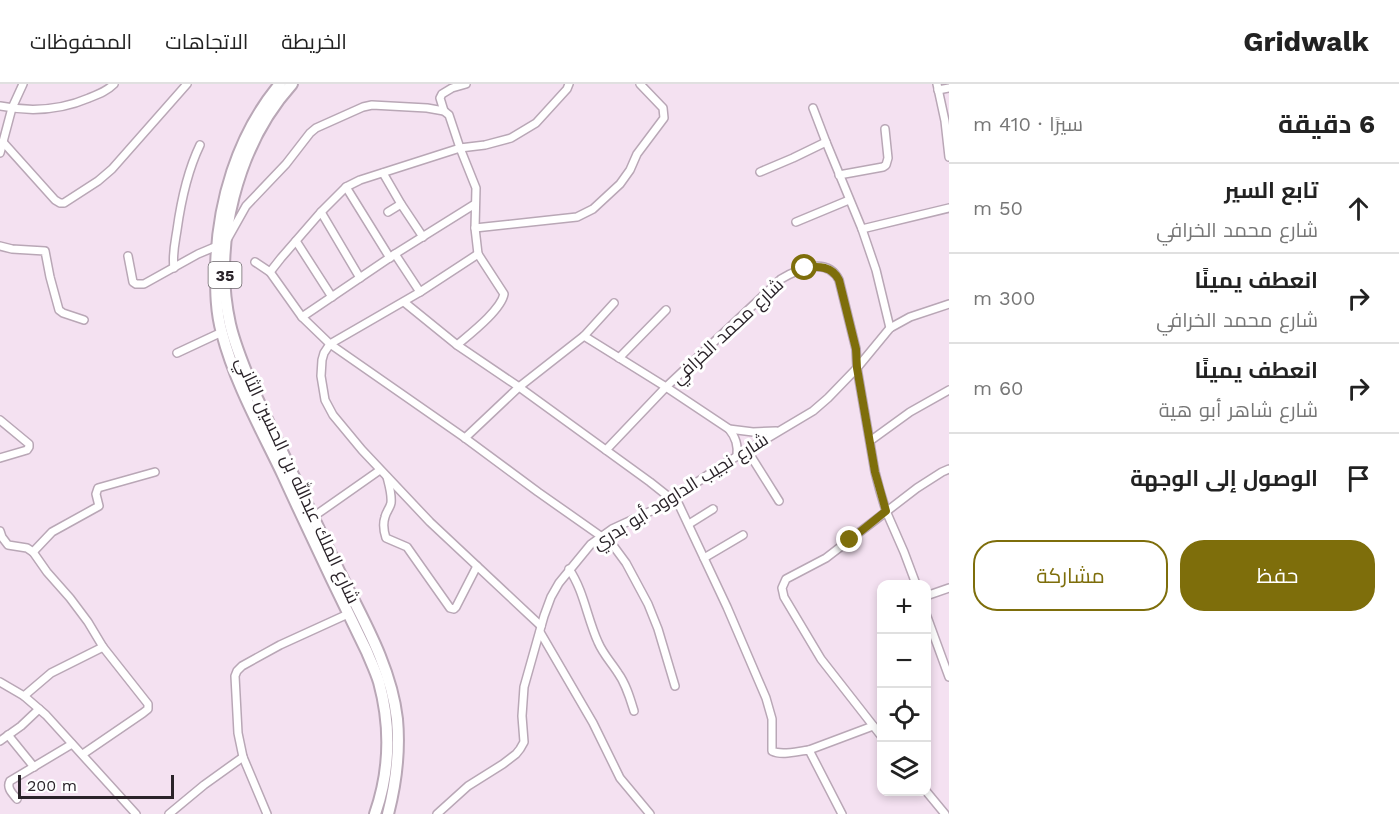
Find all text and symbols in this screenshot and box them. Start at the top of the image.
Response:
text: Gridwalk [1243,25,1369,58]
text: المحفوظات [30,29,132,54]
text: الاتجاهات [165,29,248,54]
text: الخريطة [281,29,347,54]
text: 6 دقيقة [1278,109,1375,139]
text: سيرًا · 410 m [973,112,1083,136]
text: تابع السير [1224,178,1318,203]
icon: ahead [1342,192,1375,225]
text: 50 m [973,196,1023,220]
text: شارع محمد الخرافي [1156,218,1318,242]
route start [791,254,817,280]
road number: 35 [208,262,242,288]
text: انعطف يمينًا [1194,268,1318,293]
street label: شارع محمد الخرافي [667,274,790,391]
icon: right [1342,282,1375,315]
text: 300 m [973,286,1035,310]
text: شارع محمد الخرافي [1156,308,1318,332]
street label: شارع الملك عبدالله بن الحسين الثاني [228,353,365,608]
text: انعطف يمينًا [1194,358,1318,383]
icon: right [1342,372,1375,405]
text: 60 m [973,376,1024,400]
text: شارع شاهر أبو هية [1159,398,1318,422]
street label: شارع نجيب الداوود أبو بدري [588,428,774,557]
icon: arrive [1342,462,1375,495]
text: الوصول إلى الوجهة [1130,466,1318,491]
route end [836,526,862,552]
button: مشاركة [973,540,1168,611]
button: حفظ [1180,540,1375,611]
map controls [877,580,931,796]
button: + [877,580,931,634]
button: − [877,634,931,688]
button: locate [877,688,931,742]
button: layers [877,742,931,796]
scale bar [18,772,174,800]
text: 200 m [27,776,77,795]

